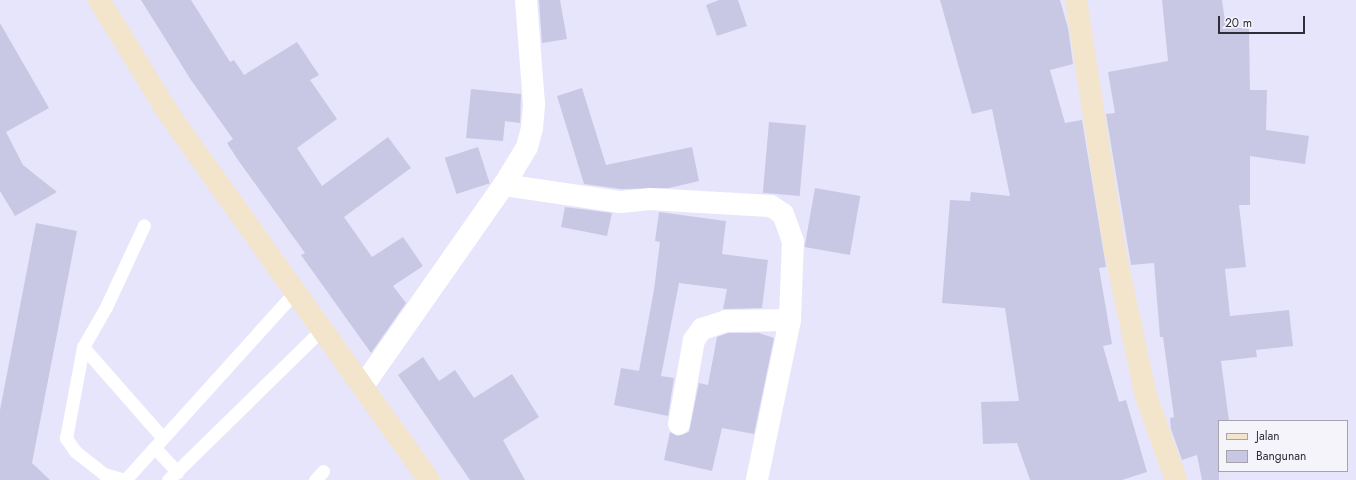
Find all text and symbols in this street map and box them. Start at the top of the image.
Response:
scale bar [1220,8,1307,34]
text: 20 m [1225,14,1252,32]
legend [1218,420,1348,472]
text: Jalan [1256,427,1279,445]
text: Bangunan [1256,447,1306,465]

